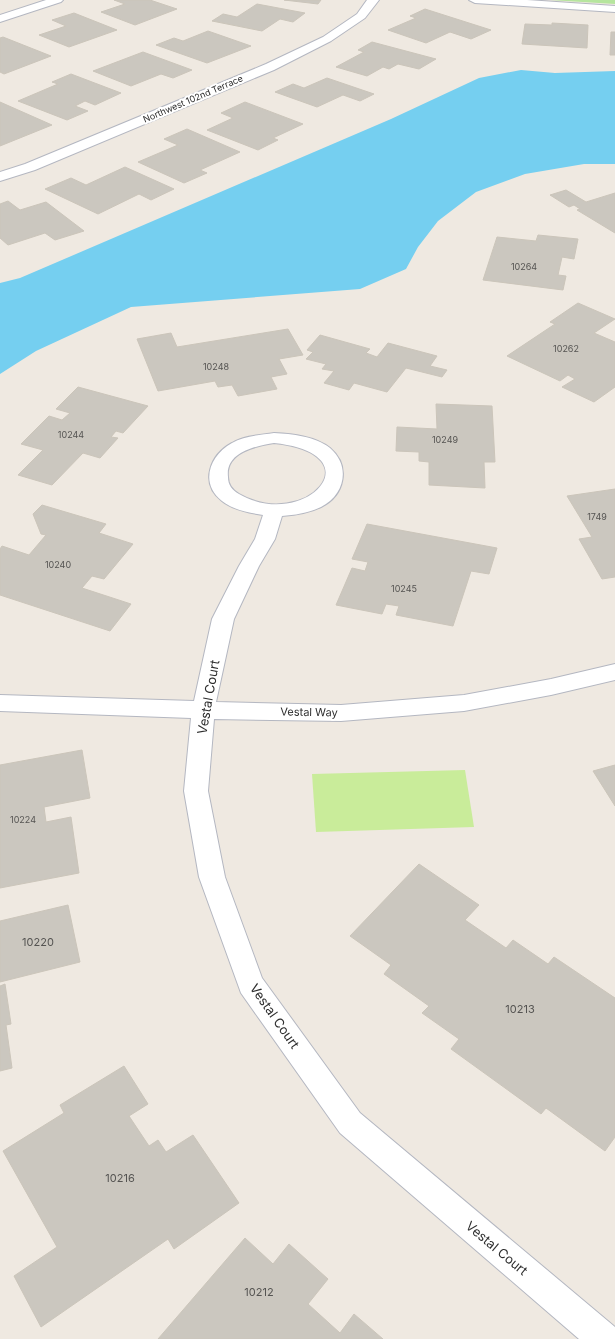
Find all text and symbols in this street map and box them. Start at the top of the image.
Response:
street label: Northwest 102nd Terrace [141,72,244,125]
house number: 10264 [511,261,537,272]
house number: 10262 [553,343,579,354]
house number: 10248 [203,361,229,372]
house number: 10244 [58,429,84,440]
house number: 10249 [432,434,458,445]
house number: 1749 [587,511,607,522]
house number: 10240 [45,559,71,570]
house number: 10245 [391,583,417,594]
street label: Vestal Court [194,658,222,736]
street label: Vestal Way [280,705,338,719]
house number: 10224 [10,814,36,825]
house number: 10220 [22,935,54,949]
street label: Vestal Court [247,980,303,1052]
house number: 10213 [505,1002,535,1016]
house number: 10216 [105,1171,135,1185]
street label: Vestal Court [463,1218,531,1278]
house number: 10212 [244,1285,274,1299]

